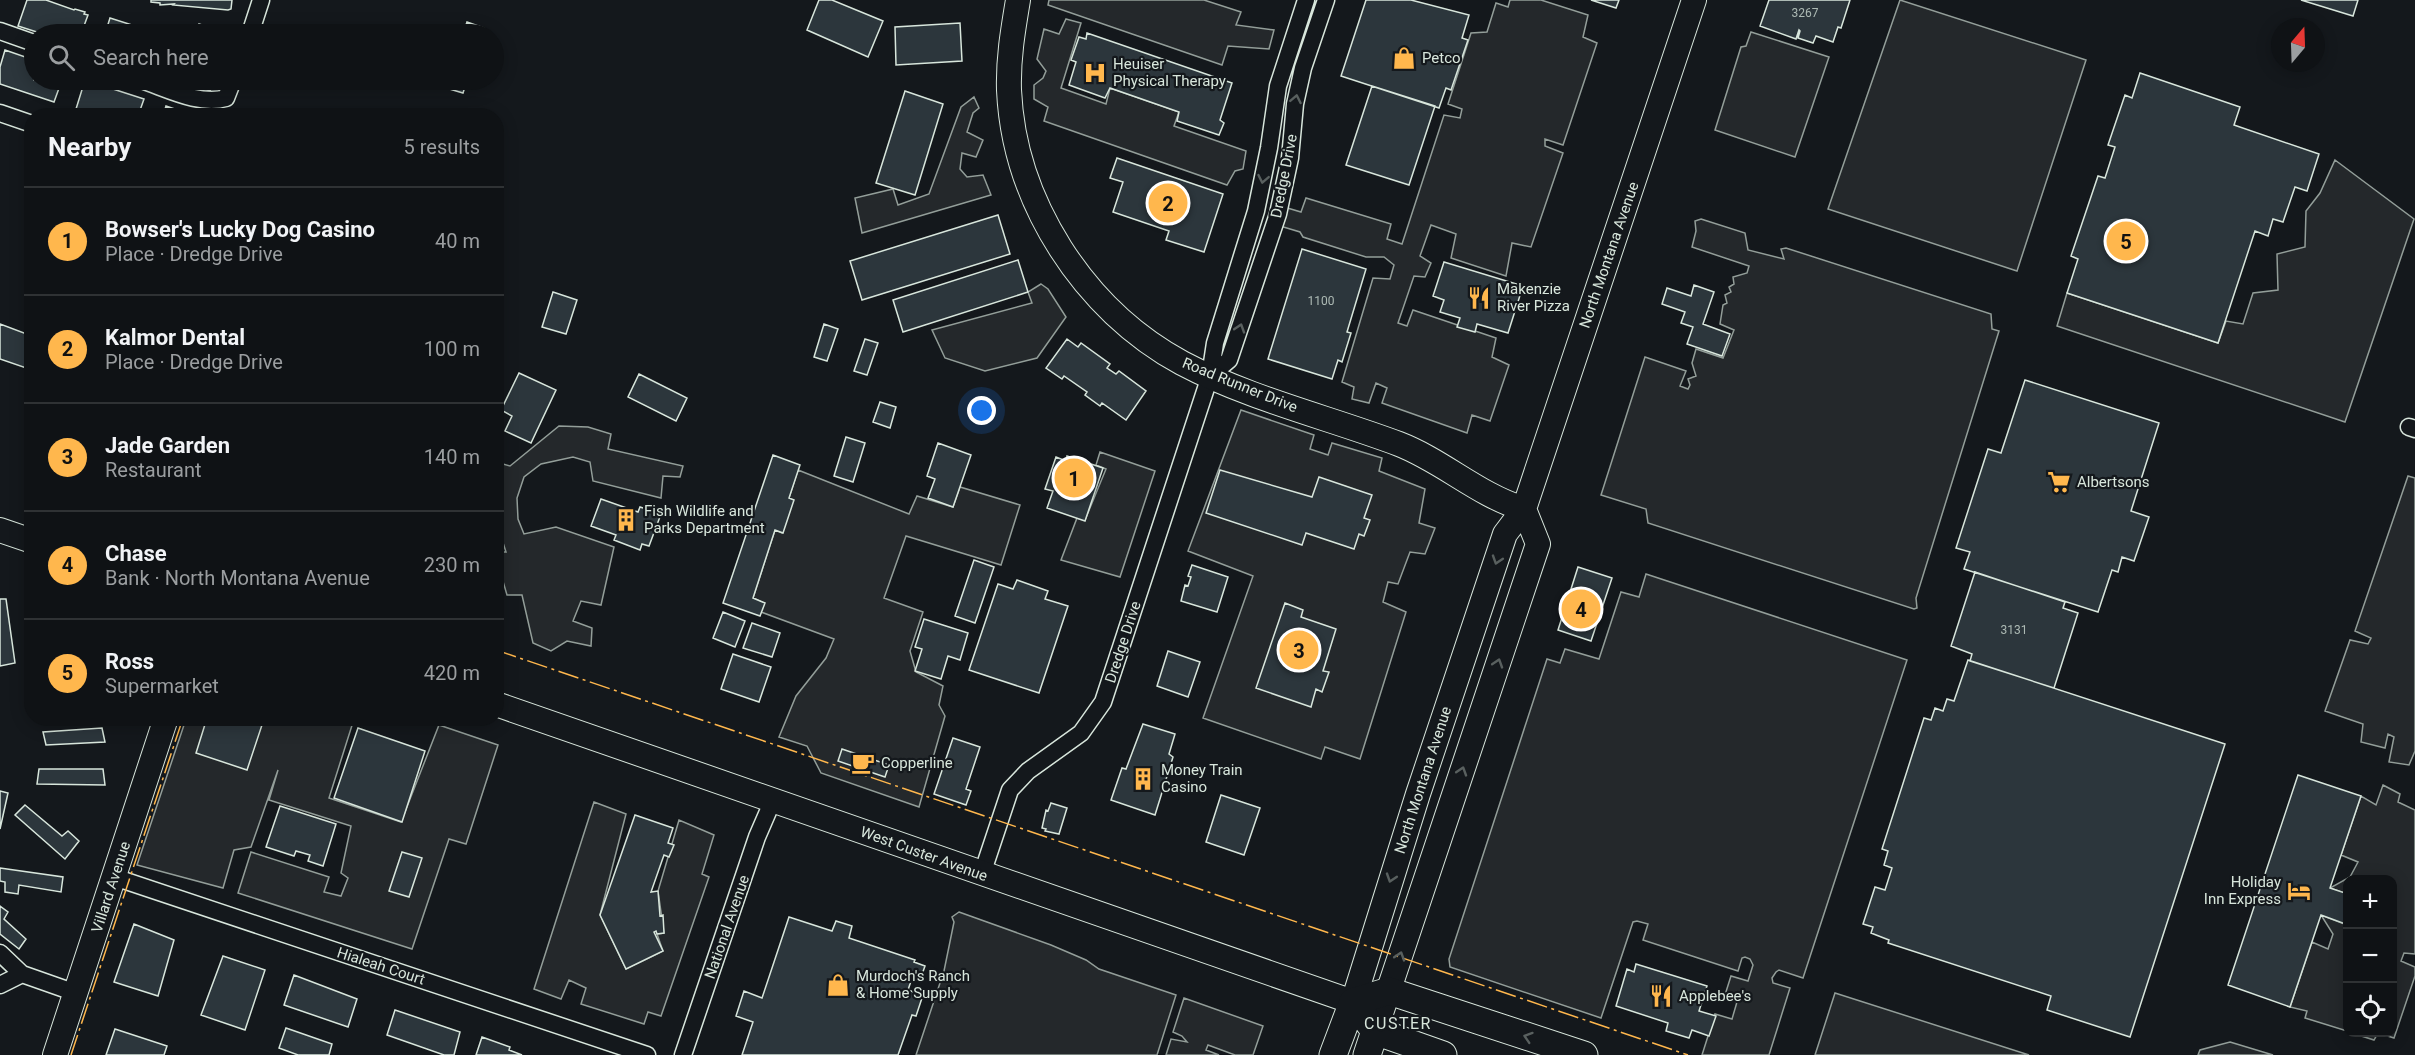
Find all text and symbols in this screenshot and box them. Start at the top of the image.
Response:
house number: 3267 [1792,6,1819,20]
north arrow [2271,18,2325,72]
search box [24,24,504,90]
icon: search [45,41,78,74]
text: Search here [93,45,209,70]
shop icon: Petco [1391,45,1417,71]
place label: Petco [1422,49,1461,67]
place label: Heuiser Physical Therapy [1113,55,1226,90]
hospital icon: Heuiser Physical Therapy [1082,60,1108,86]
one-way arrow [1289,94,1302,104]
text: Nearby [48,132,131,162]
street label: Dredge Drive [1267,133,1301,219]
text: 5 results [404,135,480,159]
one-way arrow [1257,173,1270,183]
street label: North Montana Avenue [1575,179,1643,331]
pin: 2 [1148,180,1188,226]
text: Bowser's Lucky Dog Casino [105,217,375,242]
pin: 5 [2106,218,2146,264]
text: 1 [62,229,73,253]
text: 40 m [435,229,480,253]
text: Place · Dredge Drive [105,242,283,266]
place label: Makenzie River Pizza [1497,280,1570,315]
restaurant icon: Makenzie River Pizza [1466,285,1492,311]
house number: 1100 [1308,294,1335,308]
one-way arrow [1232,323,1245,334]
text: Kalmor Dental [105,325,245,350]
text: 2 [62,337,73,361]
text: 100 m [424,337,480,361]
text: Place · Dredge Drive [105,350,283,374]
street label: Road Runner Drive [1180,354,1300,416]
your location [967,396,996,425]
text: Jade Garden [105,433,230,458]
text: 3 [62,445,73,469]
text: 140 m [424,445,480,469]
pin: 1 [1054,456,1094,500]
text: Restaurant [105,458,202,482]
supermarket icon: Albertsons [2046,469,2072,495]
place label: Albertsons [2077,473,2150,491]
place label: Fish Wildlife and Parks Department [644,502,765,537]
building icon: Fish Wildlife and Parks Department [613,507,639,533]
text: Chase [105,541,167,566]
text: 4 [62,553,73,577]
text: 230 m [424,553,480,577]
one-way arrow [1491,554,1504,565]
text: Bank · North Montana Avenue [105,566,370,590]
pin: 4 [1562,586,1600,632]
street label: Dredge Drive [1101,599,1145,685]
house number: 3131 [2001,623,2027,637]
pin: 3 [1280,628,1318,672]
text: Ross [105,649,154,674]
one-way arrow [1491,658,1503,669]
text: 5 [62,661,73,685]
text: 420 m [424,661,480,685]
text: Supermarket [105,674,219,698]
street label: North Montana Avenue [1391,704,1455,856]
cafe icon: Copperline [850,750,876,776]
place label: Copperline [881,754,953,772]
place label: Money Train Casino [1161,761,1243,796]
building icon: Money Train Casino [1130,766,1156,792]
one-way arrow [1455,766,1467,777]
street label: West Custer Avenue [858,823,990,885]
street label: Villard Avenue [88,839,134,935]
one-way arrow [1386,872,1398,883]
street label: National Avenue [701,873,753,981]
place label: Holiday Inn Express [2204,873,2281,908]
map controls [2343,875,2397,1037]
button: + [2343,875,2397,929]
hotel icon: Holiday Inn Express [2286,878,2312,904]
button: − [2343,929,2397,983]
street label: Hialeah Court [335,943,427,989]
one-way arrow [1393,951,1406,962]
place label: Murdoch's Ranch & Home Supply [856,967,970,1002]
shop icon: Murdoch's Ranch & Home Supply [825,972,851,998]
restaurant icon: Applebee's [1648,983,1674,1009]
button: locate [2343,983,2397,1037]
place label: Applebee's [1679,987,1751,1005]
district label: CUSTER [1364,1014,1432,1033]
one-way arrow [1523,1032,1534,1044]

